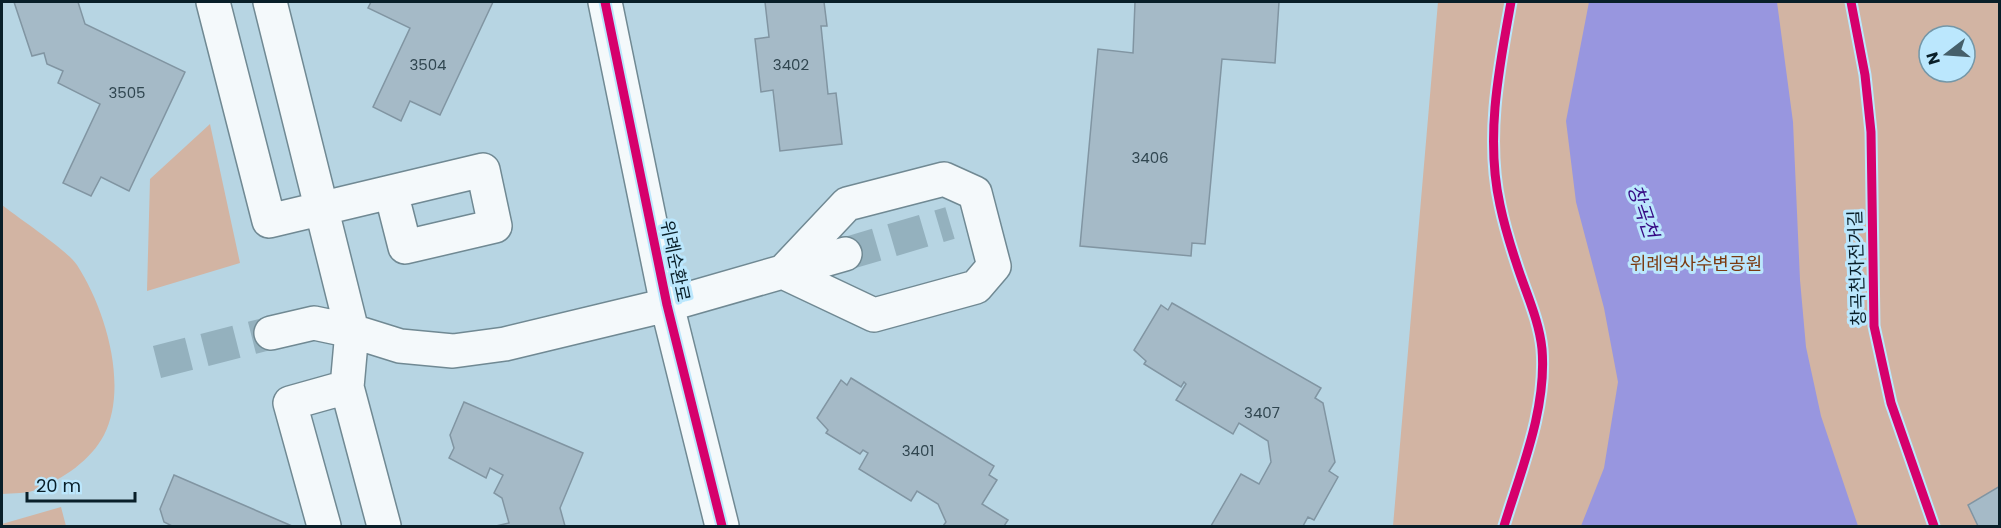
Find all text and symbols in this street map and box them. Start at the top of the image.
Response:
north arrow [1917,24,1977,84]
text: N [1920,49,1946,67]
house number: 3504 [409,54,447,75]
house number: 3402 [773,54,809,75]
house number: 3505 [108,82,146,103]
house number: 3406 [1131,147,1169,168]
water label: 창곡천 [1621,180,1666,244]
street label: 창곡천자전거길 [1842,210,1871,326]
street label: 위례순환로 [655,218,696,304]
park label: 위례역사수변공원 [1630,251,1762,276]
house number: 3407 [1244,402,1280,423]
house number: 3401 [902,440,934,461]
scale bar [27,465,135,503]
text: 20 m [36,473,81,498]

